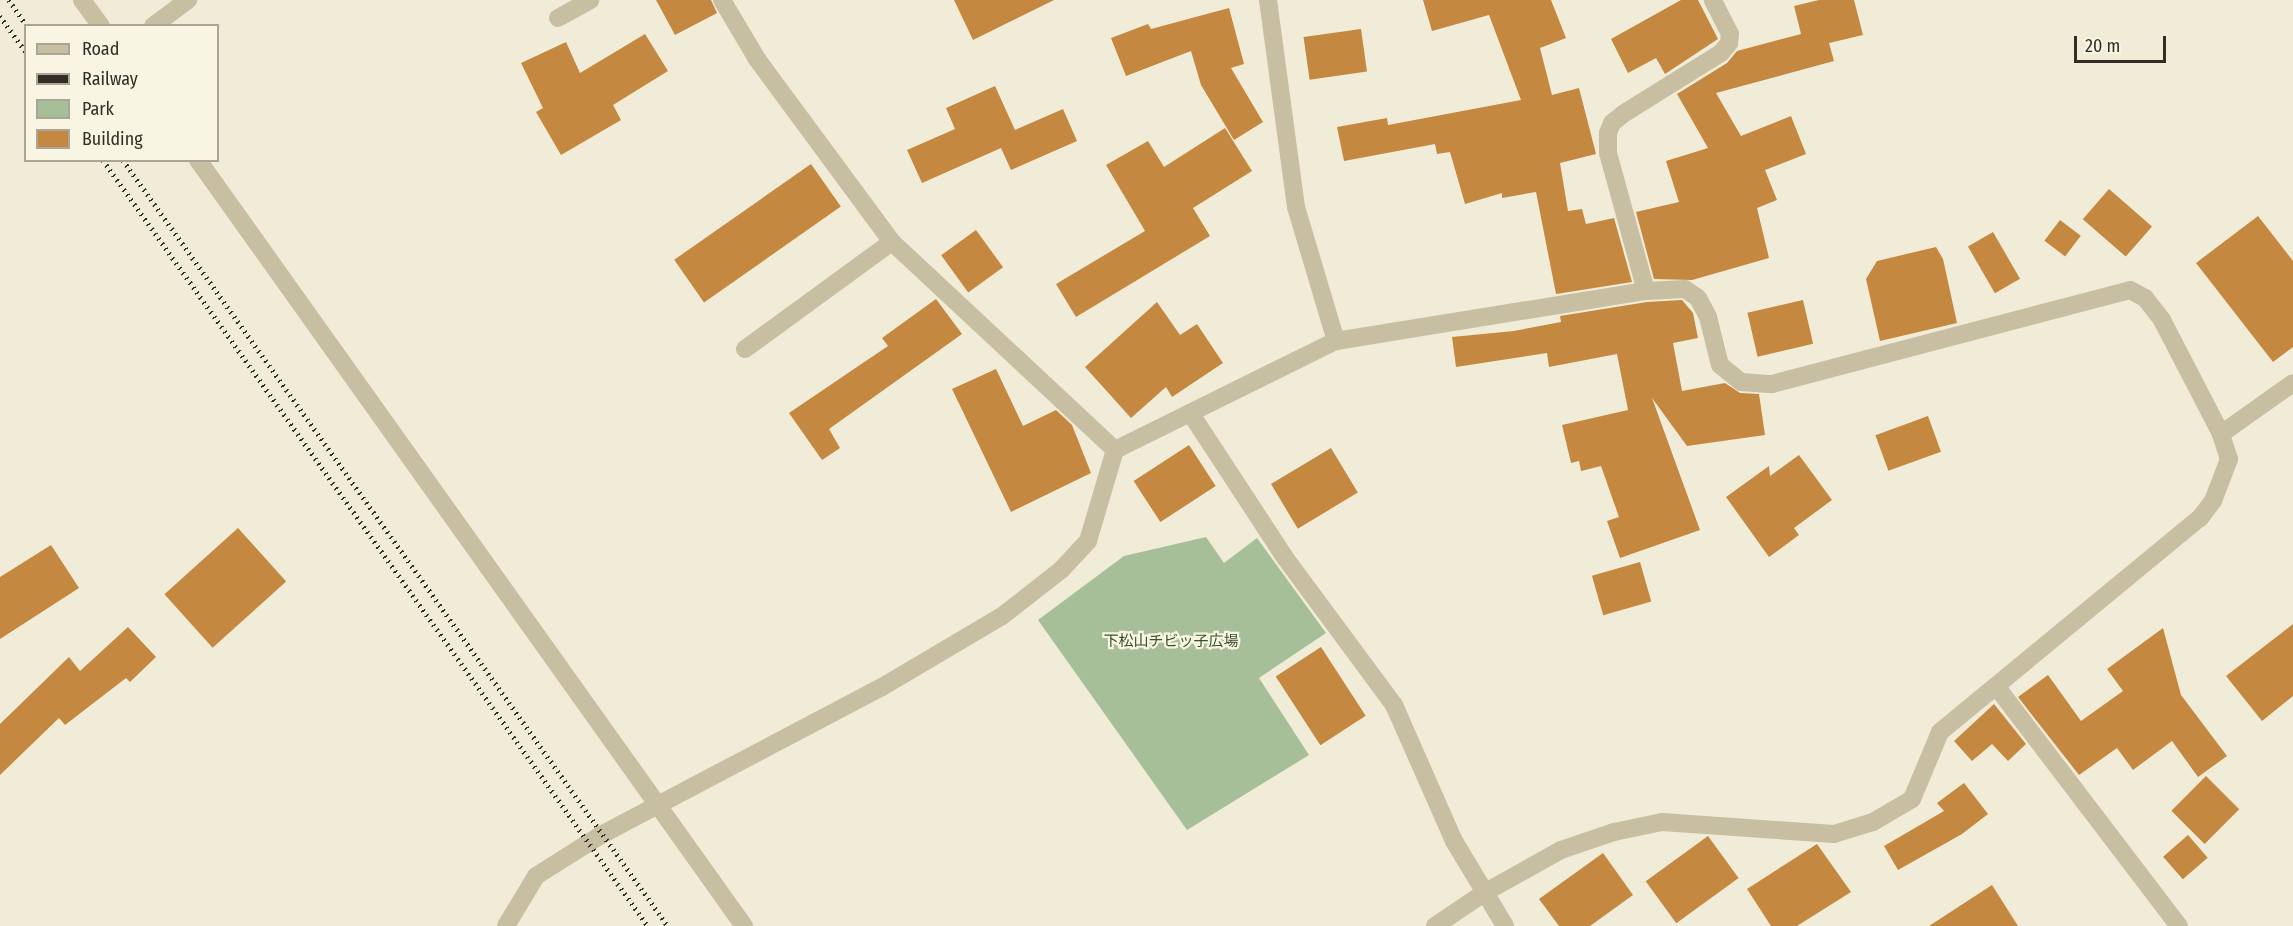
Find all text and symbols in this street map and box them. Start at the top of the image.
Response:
legend [24,24,219,162]
scale bar [2077,24,2168,62]
text: 20 m [2085,35,2120,57]
text: Road [82,38,119,60]
text: Railway [82,68,138,90]
text: Park [82,98,114,120]
text: Building [82,128,143,150]
park label: 下松山チビッ子広場 [1104,633,1238,651]

